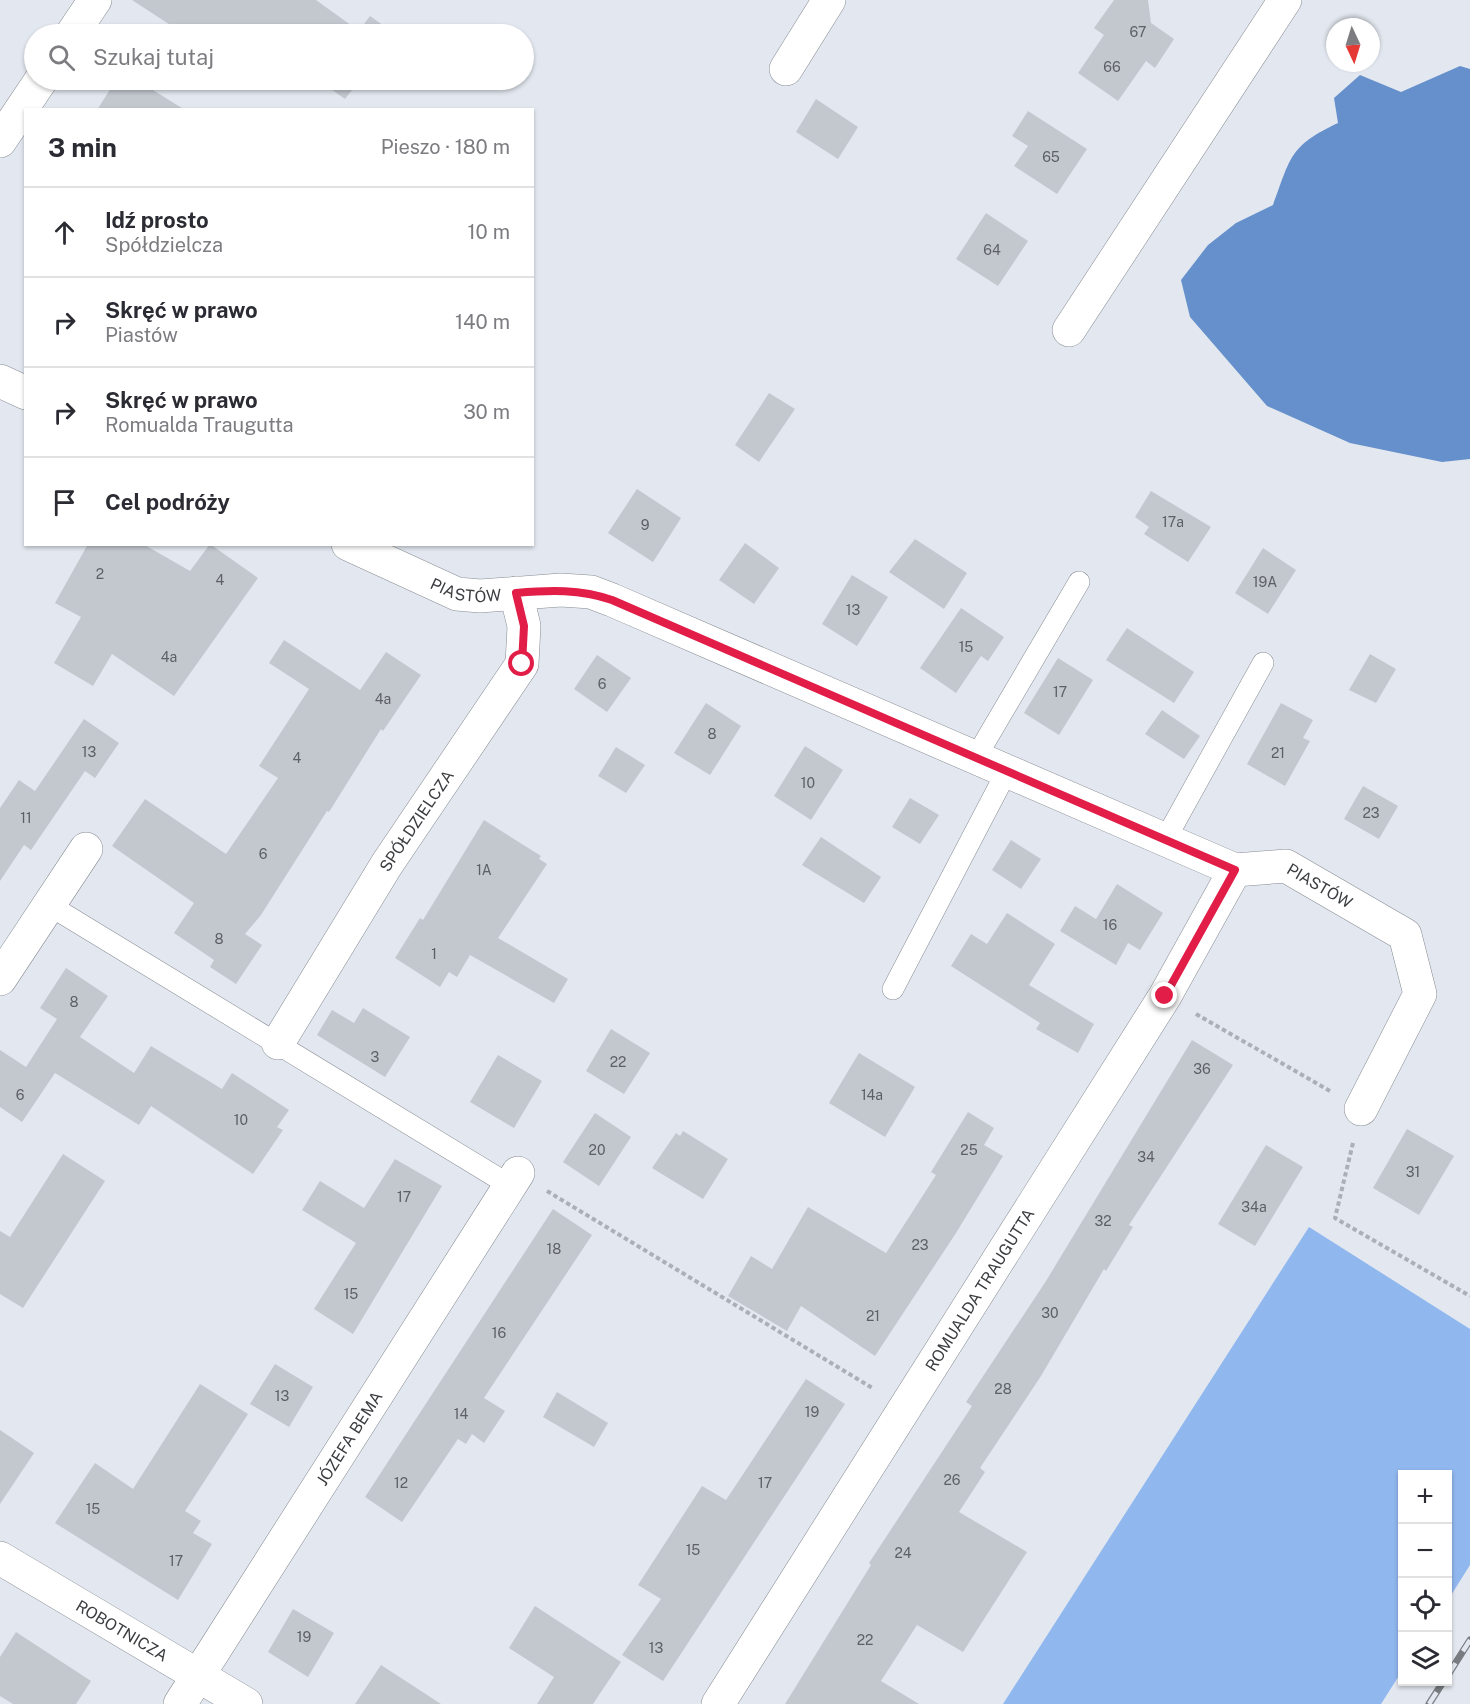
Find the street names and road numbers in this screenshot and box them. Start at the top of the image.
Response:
street label: PIASTÓW [427,574,502,606]
street label: SPÓŁDZIELCZA [375,766,457,875]
street label: PIASTÓW [1284,859,1356,912]
street label: ROMUALDA TRAUGUTTA [921,1205,1038,1374]
street label: JÓZEFA BEMA [312,1388,386,1489]
street label: ROBOTNICZA [73,1596,172,1665]

